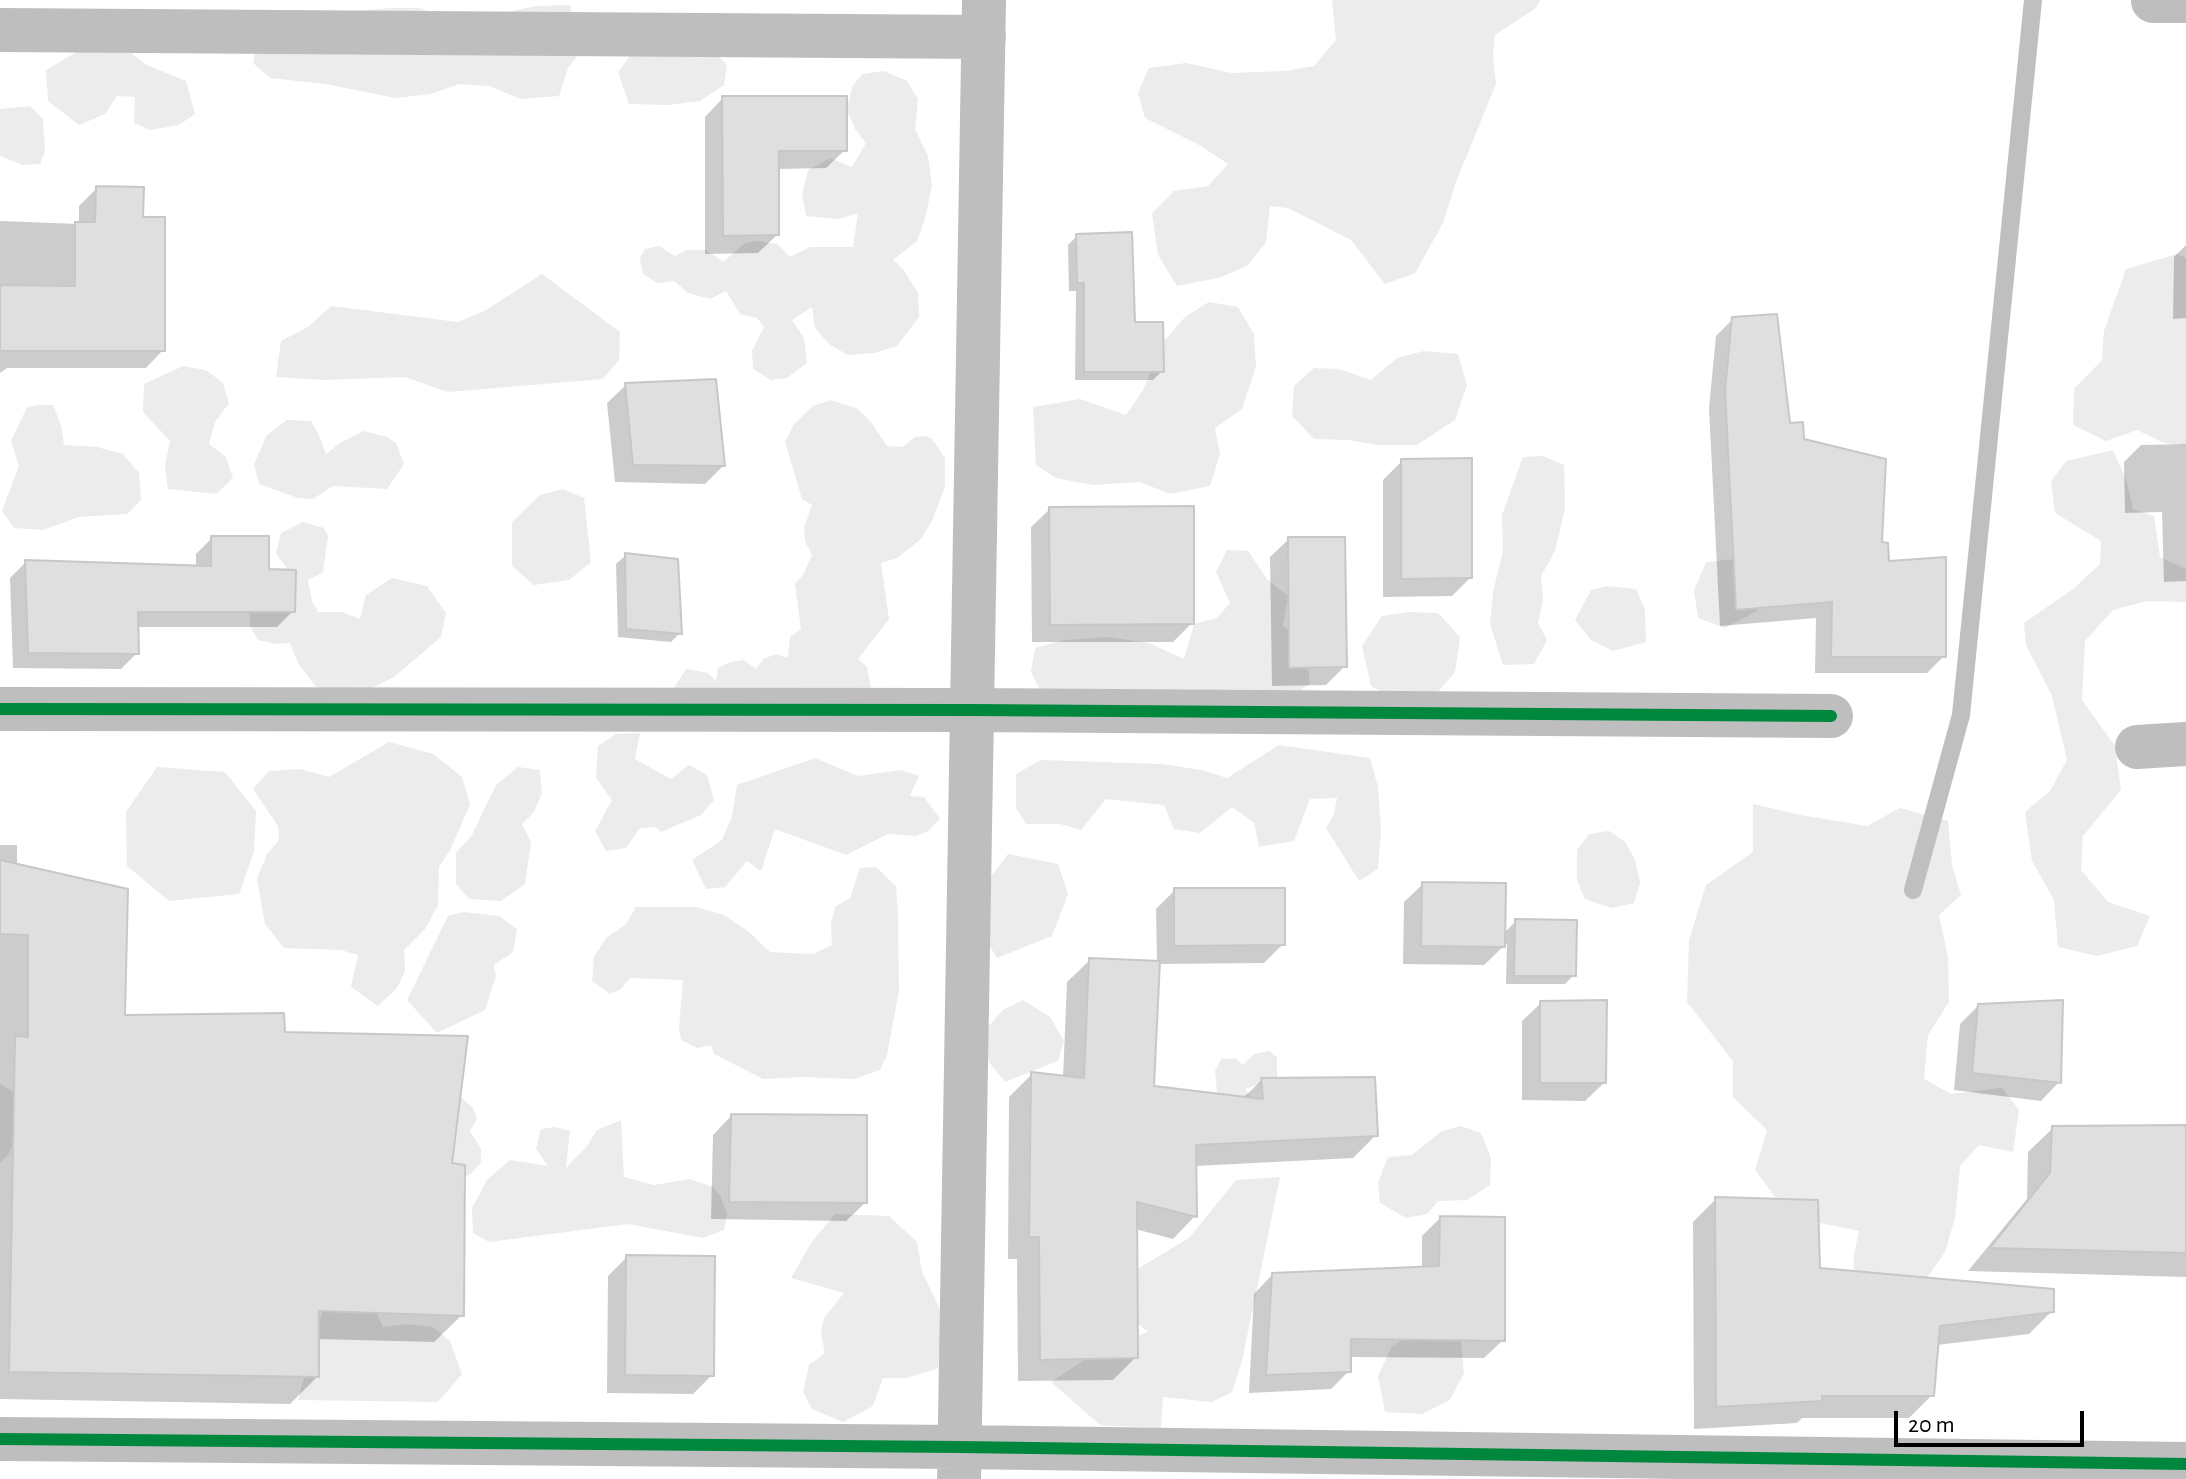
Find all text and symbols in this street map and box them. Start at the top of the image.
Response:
scale bar [1898,1395,2088,1445]
text: 20 m [1908,1413,1955,1437]

